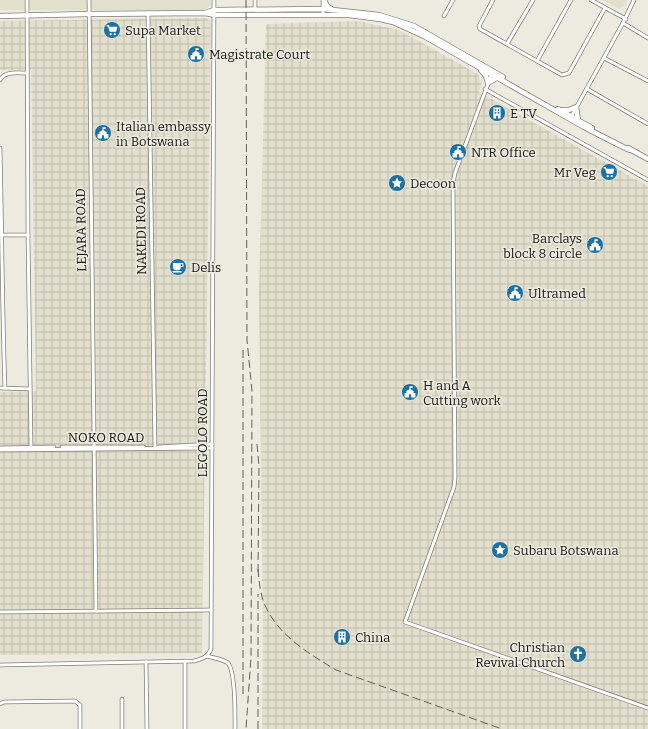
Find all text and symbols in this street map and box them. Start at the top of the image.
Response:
supermarket icon: Supa Market [102,20,122,40]
place label: Supa Market [125,23,201,38]
public building icon: Magistrate Court [186,44,206,64]
place label: Magistrate Court [209,47,310,62]
building icon: E TV [487,103,507,123]
place label: E TV [510,106,537,121]
place label: Italian embassy in Botswana [116,119,211,149]
public building icon: Italian embassy in Botswana [93,123,113,143]
public building icon: NTR Office [448,142,468,162]
place label: NTR Office [471,145,536,160]
supermarket icon: Mr Veg [599,162,619,182]
place label: Mr Veg [554,165,596,180]
place icon: Decoon [387,173,407,193]
place label: Decoon [410,176,457,191]
street label: NAKEDI ROAD [133,187,149,275]
street label: LEJARA ROAD [73,188,89,272]
place label: Barclays block 8 circle [503,231,582,261]
public building icon: Barclays block 8 circle [585,235,605,255]
cafe icon: Delis [168,257,188,277]
place label: Delis [191,260,221,275]
public building icon: Ultramed [505,283,525,303]
place label: Ultramed [528,286,586,301]
place label: H and A Cutting work [423,378,502,408]
public building icon: H and A Cutting work [400,382,420,402]
street label: LEGOLO ROAD [195,388,210,478]
street label: NOKO ROAD [68,430,144,445]
place icon: Subaru Botswana [490,540,510,560]
place label: Subaru Botswana [513,543,619,558]
building icon: China [332,627,352,647]
place label: China [355,630,390,645]
place label: Christian Revival Church [475,640,566,670]
church icon: Christian Revival Church [568,644,588,664]

